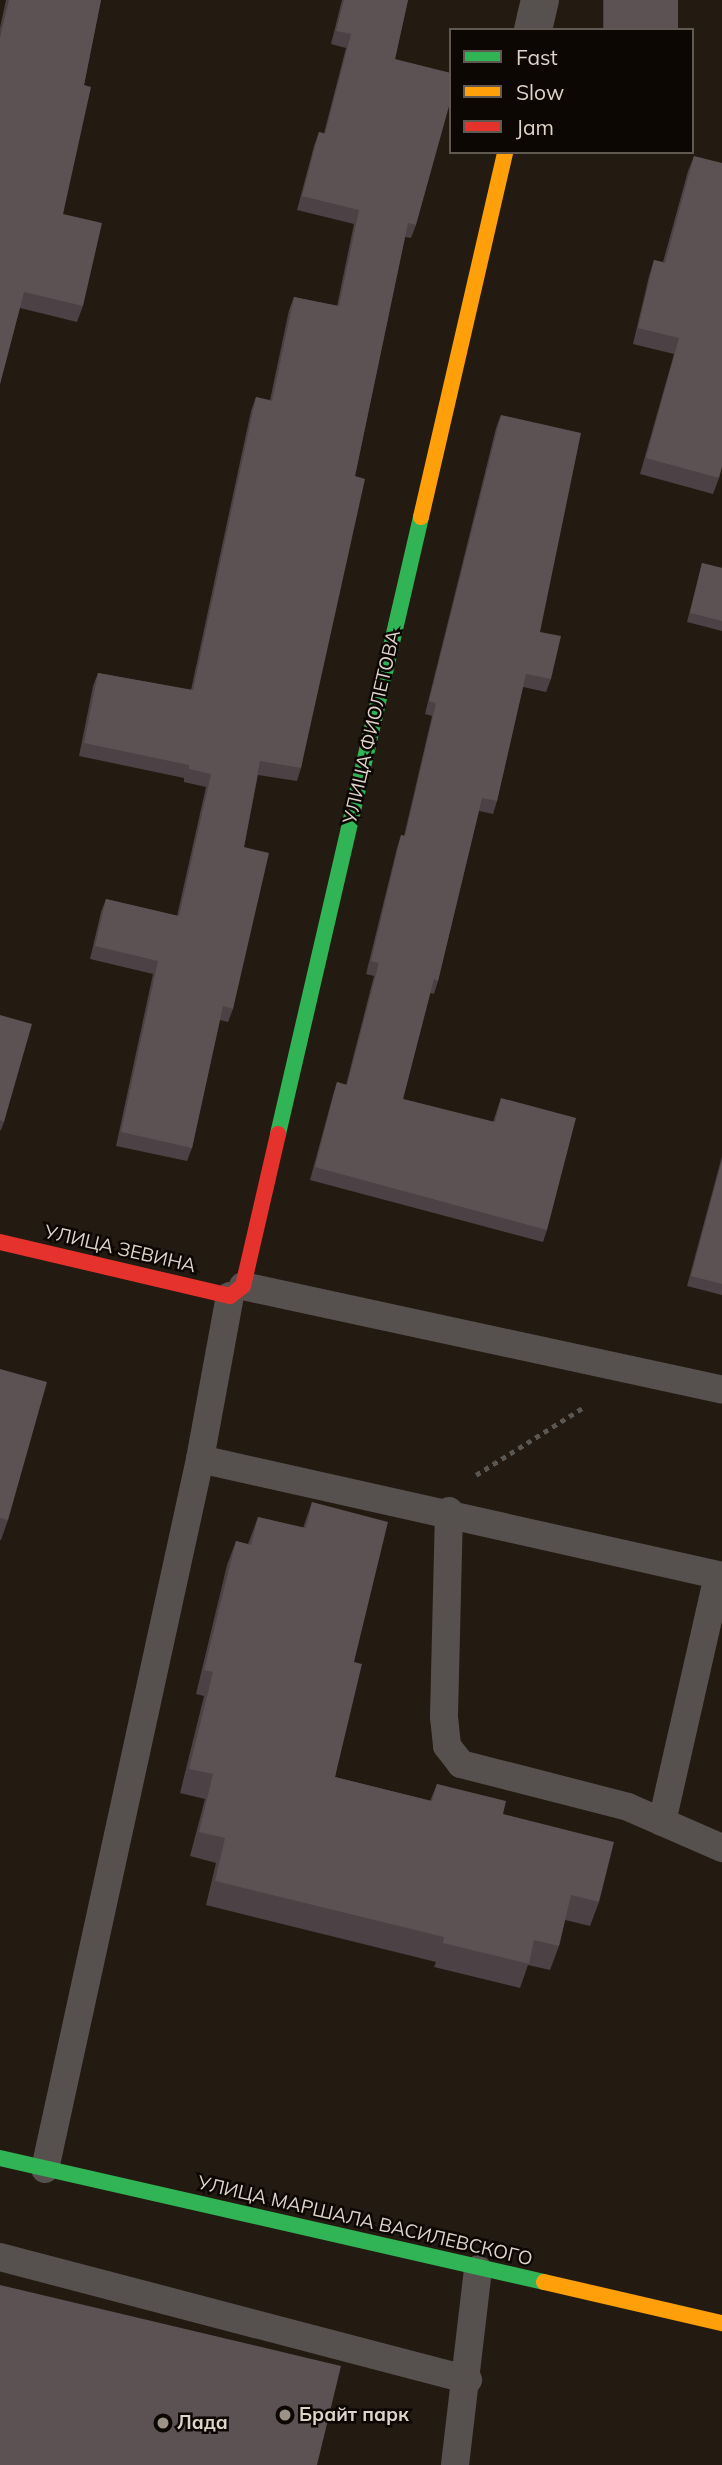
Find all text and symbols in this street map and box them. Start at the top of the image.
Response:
legend [449,28,694,154]
text: Fast [516,44,558,70]
text: Slow [516,79,564,105]
text: Jam [516,114,554,140]
street label: УЛИЦА ФИОЛЕТОВА [339,628,405,826]
street label: УЛИЦА ЗЕВИНА [42,1220,198,1278]
street label: УЛИЦА МАРШАЛА ВАСИЛЕВСКОГО [195,2171,535,2271]
place label: Брайт парк [299,2404,409,2426]
marker: Брайт парк [277,2407,293,2423]
place label: Лада [177,2412,228,2434]
marker: Лада [155,2415,171,2431]

